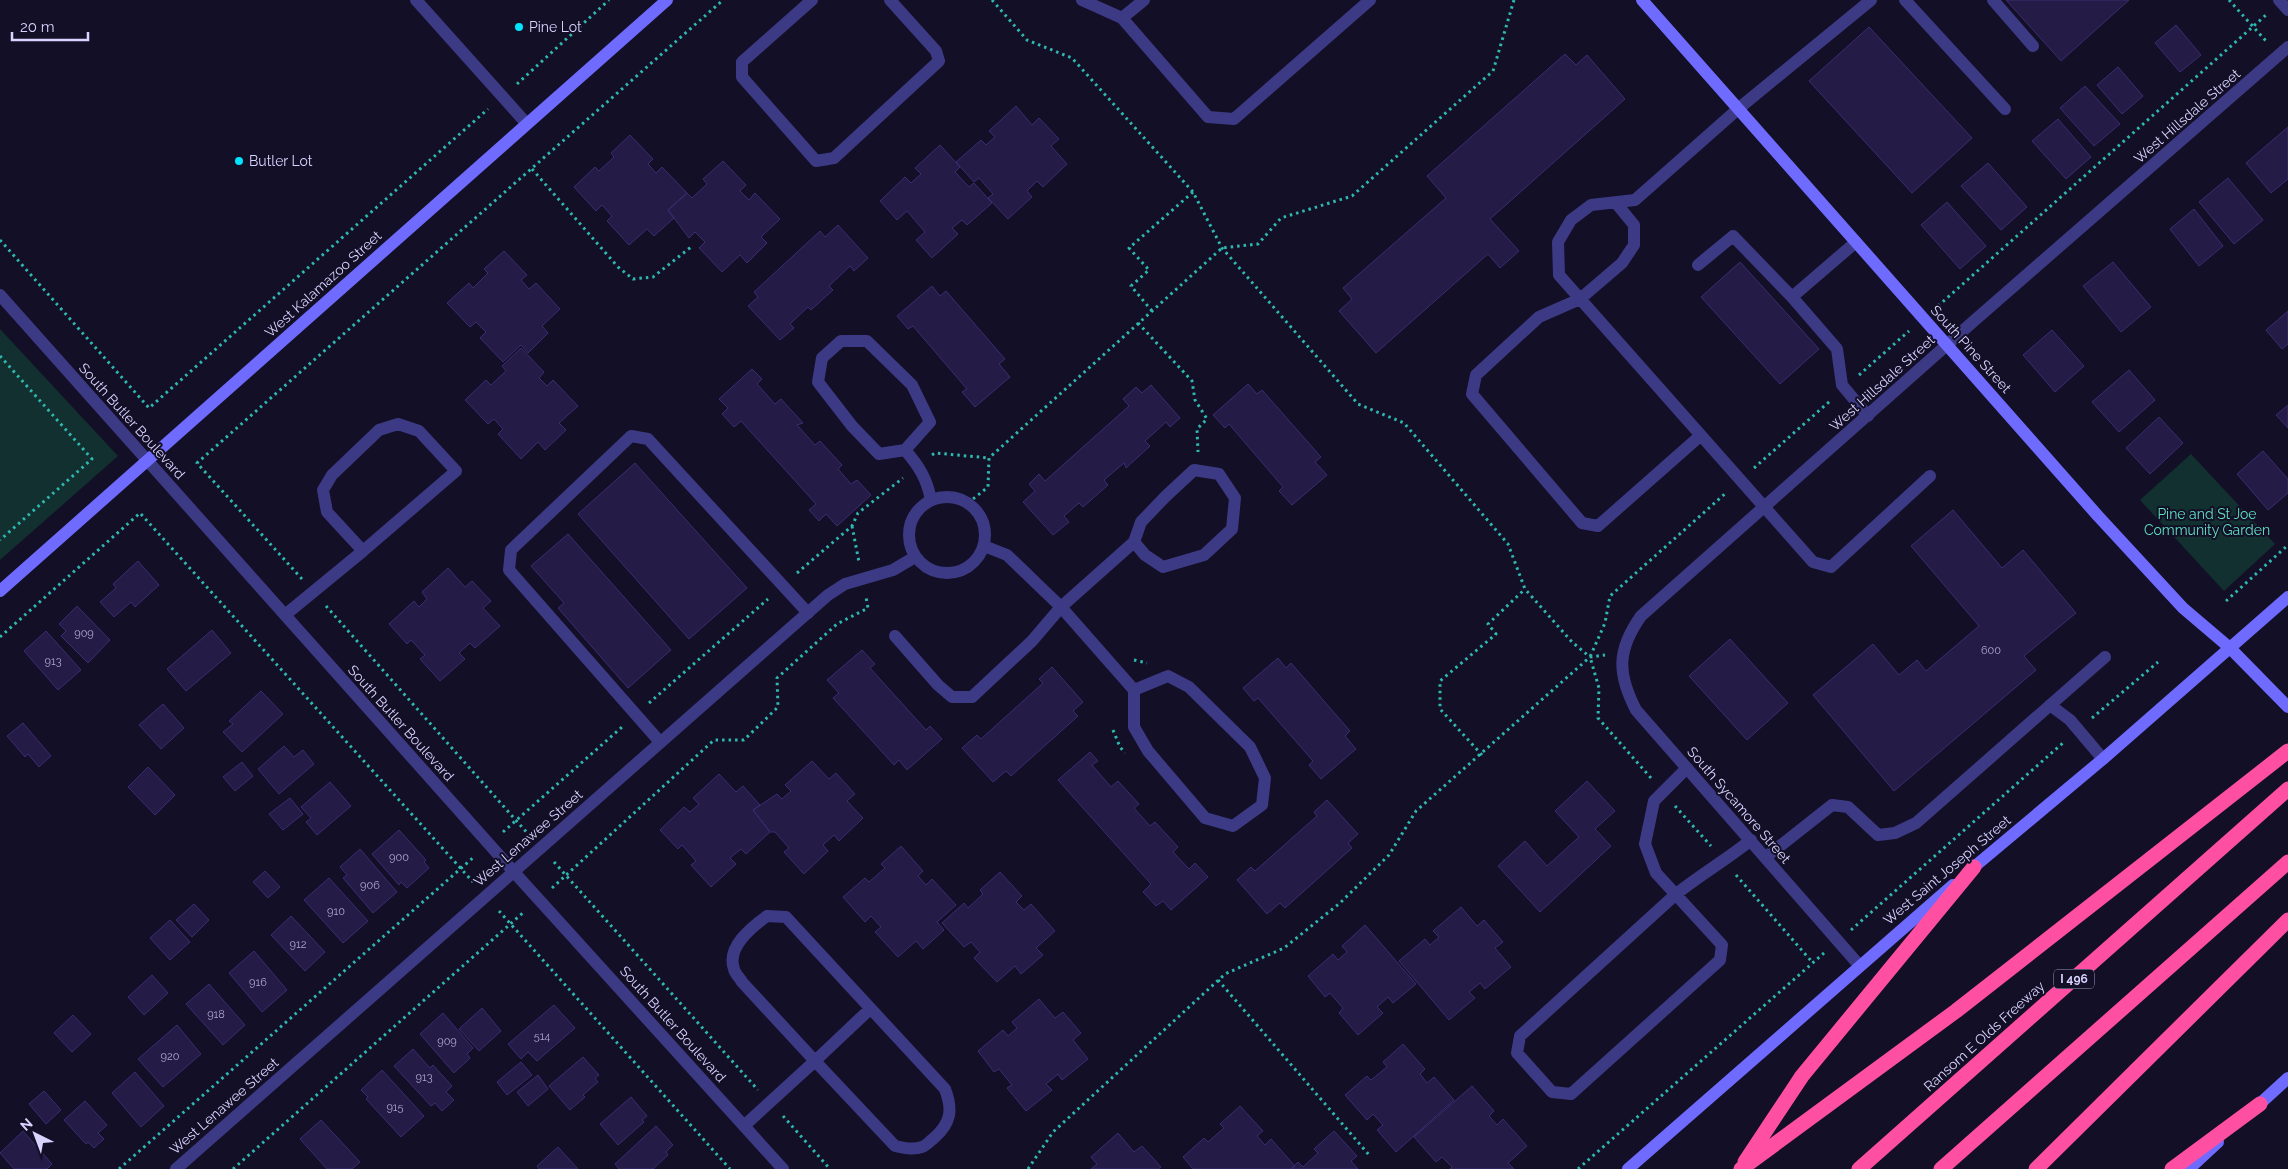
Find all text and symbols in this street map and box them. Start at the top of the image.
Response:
scale bar [12,10,89,42]
text: 20 m [20,18,55,36]
place label: Pine Lot [529,19,582,35]
marker: Pine Lot [513,21,525,33]
street label: West Hillsdale Street [2131,65,2244,166]
place label: Butler Lot [249,153,313,169]
marker: Butler Lot [233,155,245,167]
street label: West Kalamazoo Street [261,227,385,341]
street label: South Pine Street [1928,302,2015,396]
street label: West Hillsdale Street [1826,332,1938,434]
street label: South Butler Boulevard [76,360,188,482]
park label: Pine and St Joe Community Garden [2144,506,2270,538]
house number: 909 [74,627,94,640]
house number: 600 [1981,644,2001,657]
house number: 913 [44,655,62,668]
street label: South Butler Boulevard [345,662,457,784]
street label: South Sycamore Street [1684,744,1794,867]
street label: West Lenawee Street [470,786,586,890]
street label: West Saint Joseph Street [1880,812,2014,928]
house number: 900 [389,851,409,864]
house number: 906 [360,879,380,892]
house number: 910 [327,905,345,918]
house number: 912 [290,938,307,951]
street label: South Butler Boulevard [617,963,729,1085]
road number: I 496 [2054,970,2094,989]
house number: 916 [249,976,267,989]
street label: Ransom E Olds Freeway [1920,977,2048,1094]
house number: 918 [207,1008,225,1021]
house number: 514 [534,1030,550,1043]
house number: 909 [437,1035,457,1048]
house number: 920 [161,1050,180,1063]
street label: West Lenawee Street [166,1054,282,1158]
house number: 913 [415,1071,433,1084]
house number: 915 [386,1101,404,1114]
north arrow [10,1109,60,1159]
text: N [17,1115,36,1134]

